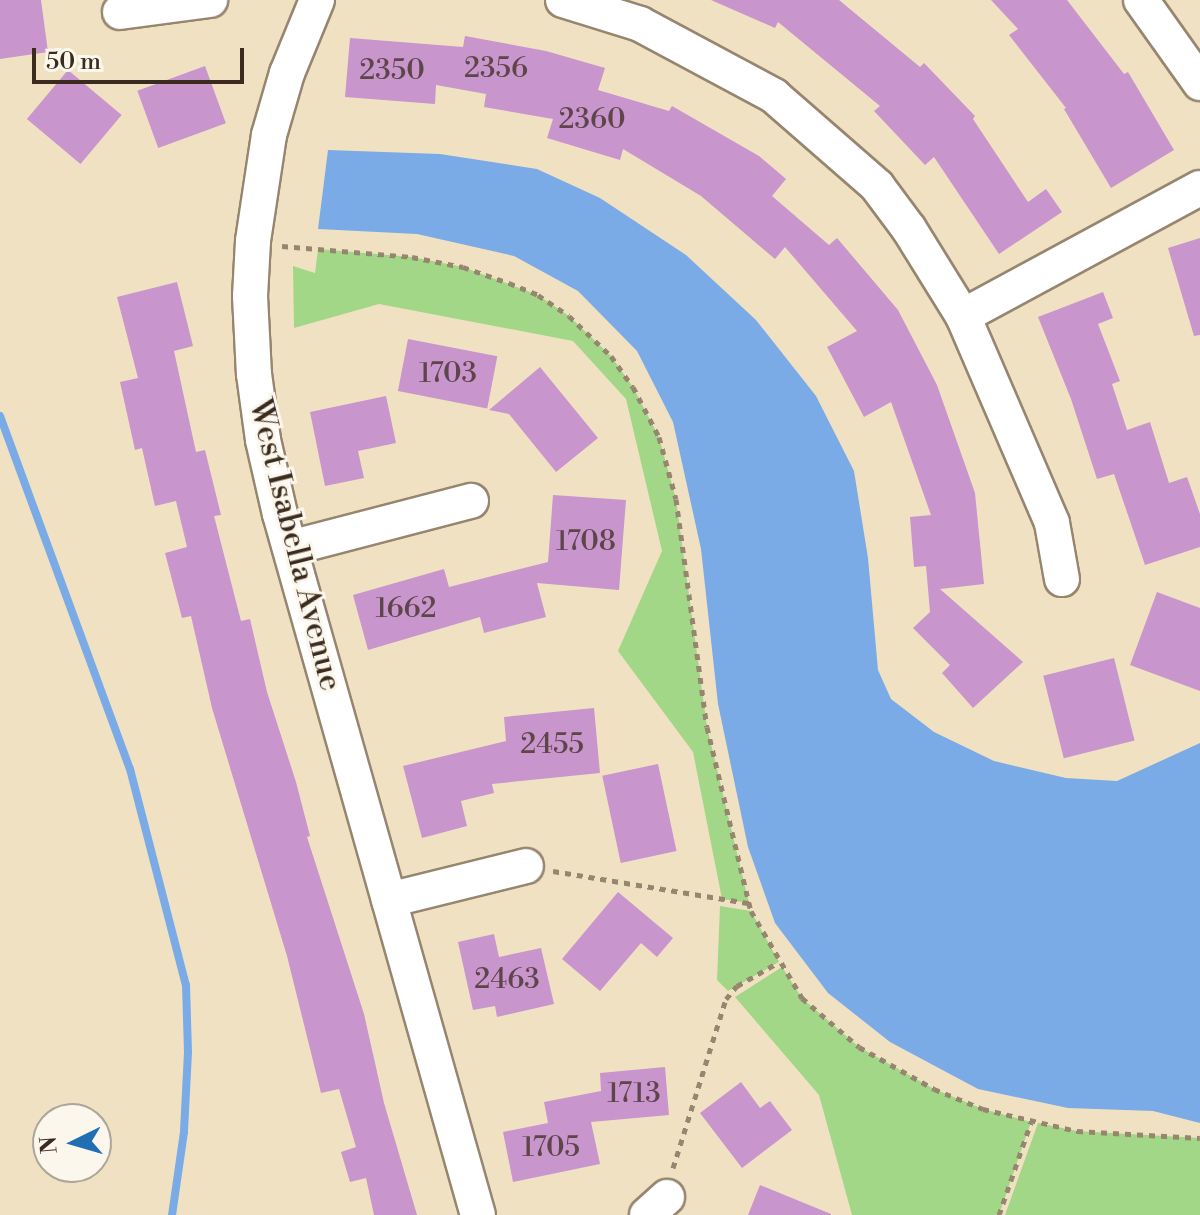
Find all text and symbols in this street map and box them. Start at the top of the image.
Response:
scale bar [36,32,248,82]
text: 50 m [46,47,101,77]
house number: 2356 [464,52,528,86]
house number: 2350 [359,54,425,88]
house number: 2360 [559,103,625,137]
house number: 1703 [419,357,477,391]
street label: West Isabella Avenue [240,395,350,695]
house number: 1708 [556,525,616,559]
house number: 1662 [376,592,436,626]
house number: 2455 [520,728,584,762]
house number: 2463 [474,963,540,997]
house number: 1713 [607,1077,661,1111]
north arrow [32,1103,112,1183]
house number: 1705 [522,1131,580,1165]
text: N [35,1135,64,1155]

